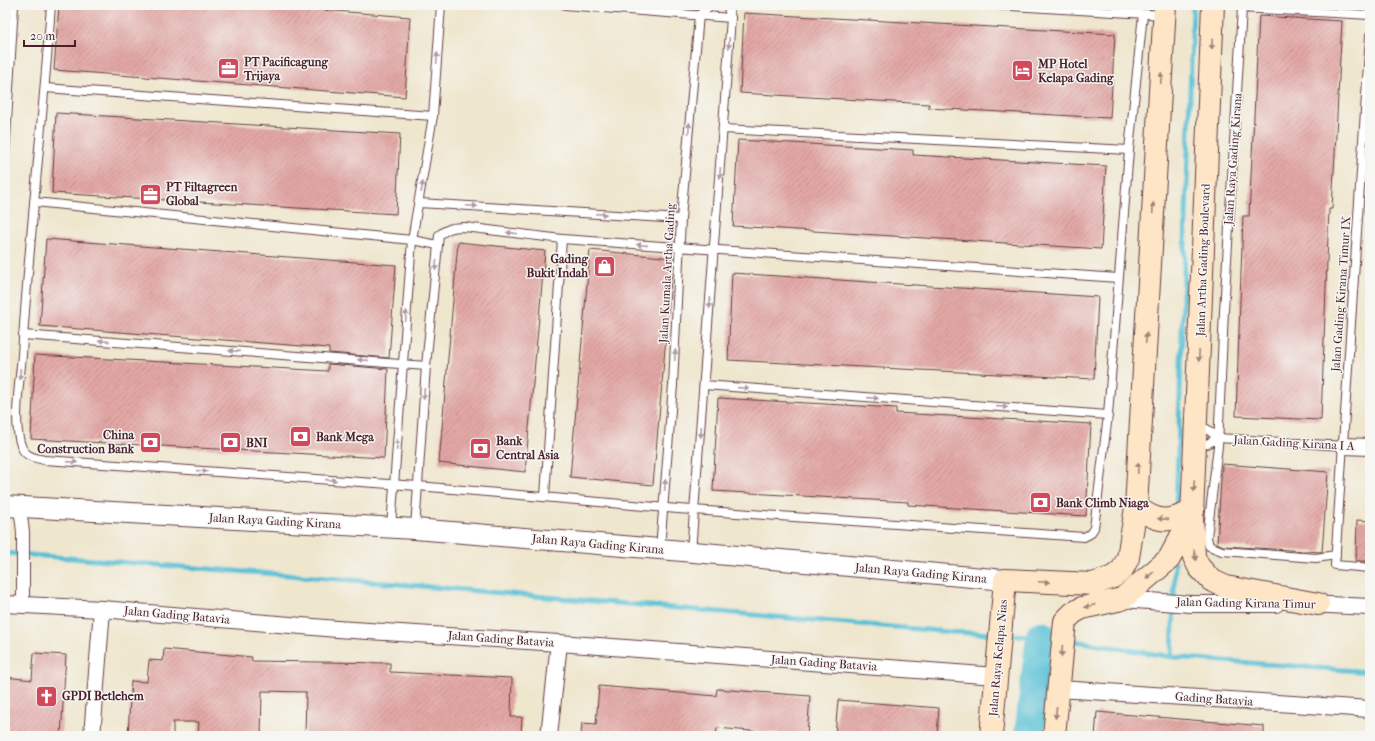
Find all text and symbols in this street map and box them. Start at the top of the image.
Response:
scale bar [24,22,75,48]
text: 20 m [30,29,55,43]
one-way arrow [726,37,733,49]
one-way arrow [1208,38,1215,50]
one-way arrow [434,52,441,64]
place label: PT Pacificagung Trijaya [243,55,329,84]
office icon: PT Pacificagung Trijaya [215,56,241,82]
place label: MP Hotel Kelapa Gading [1037,57,1114,86]
hotel icon: MP Hotel Kelapa Gading [1009,58,1035,84]
one-way arrow [1157,72,1164,84]
street label: Jalan Raya Gading Kirana [1221,92,1245,226]
one-way arrow [686,122,692,134]
one-way arrow [716,167,723,179]
place label: PT Filtagreen Global [166,180,239,208]
office icon: PT Filtagreen Global [137,181,163,207]
one-way arrow [419,181,425,193]
street label: Jalan Artha Gading Boulevard [1193,183,1213,338]
street label: Jalan Kumala Artha Gading [656,202,678,344]
one-way arrow [1150,202,1157,214]
one-way arrow [466,203,478,210]
one-way arrow [595,211,608,218]
street label: Jalan Gading Kirana Timur IX [1329,215,1353,373]
one-way arrow [506,230,518,236]
one-way arrow [636,241,648,248]
place label: Gading Bukit Indah [526,252,589,280]
shop icon: Gading Bukit Indah [591,253,617,279]
one-way arrow [433,259,439,271]
one-way arrow [707,297,714,309]
one-way arrow [402,310,409,322]
one-way arrow [1142,332,1149,344]
one-way arrow [98,338,110,345]
one-way arrow [228,347,240,354]
one-way arrow [671,349,678,361]
one-way arrow [1195,350,1202,362]
one-way arrow [357,357,369,364]
one-way arrow [17,368,24,380]
one-way arrow [737,385,749,392]
one-way arrow [421,388,428,400]
one-way arrow [867,394,879,401]
one-way arrow [996,404,1008,411]
bank icon: Bank Mega [287,424,313,450]
one-way arrow [697,426,704,438]
place label: China Construction Bank [37,428,135,456]
bank icon: China Construction Bank [137,429,163,455]
bank icon: BNI [218,430,244,456]
place label: Bank Mega [316,430,374,445]
street label: Jalan Gading Kirana I A [1232,433,1355,453]
place label: Bank Central Asia [496,434,559,462]
bank icon: Bank Central Asia [467,435,493,461]
place label: BNI [246,436,268,450]
one-way arrow [393,439,400,451]
one-way arrow [66,458,78,465]
one-way arrow [1135,462,1142,474]
one-way arrow [196,467,208,474]
one-way arrow [325,476,337,483]
one-way arrow [662,479,668,491]
one-way arrow [1190,480,1197,492]
bank icon: Bank Climb Niaga [1028,490,1054,516]
place label: Bank Climb Niaga [1056,496,1149,511]
street label: Jalan Raya Gading Kirana [208,510,342,531]
one-way arrow [1157,516,1169,523]
street label: Jalan Raya Gading Kirana [530,531,665,557]
one-way arrow [1192,548,1198,561]
street label: Jalan Raya Gading Kirana [853,560,988,586]
one-way arrow [1145,570,1155,579]
one-way arrow [1038,579,1051,585]
street label: Jalan Gading Kirana Timur [1175,595,1317,611]
street label: Jalan Raya Kelapa Nias [986,598,1010,718]
street label: Jalan Gading Batavia [122,603,231,627]
one-way arrow [1084,604,1096,610]
street label: Jalan Gading Batavia [446,628,555,650]
one-way arrow [1058,645,1065,657]
street label: Jalan Gading Batavia [769,652,878,674]
church icon: GPDI Betlehem [34,683,60,709]
place label: GPDI Betlehem [62,689,145,703]
street label: Gading Batavia [1175,689,1254,709]
one-way arrow [1053,707,1060,719]

